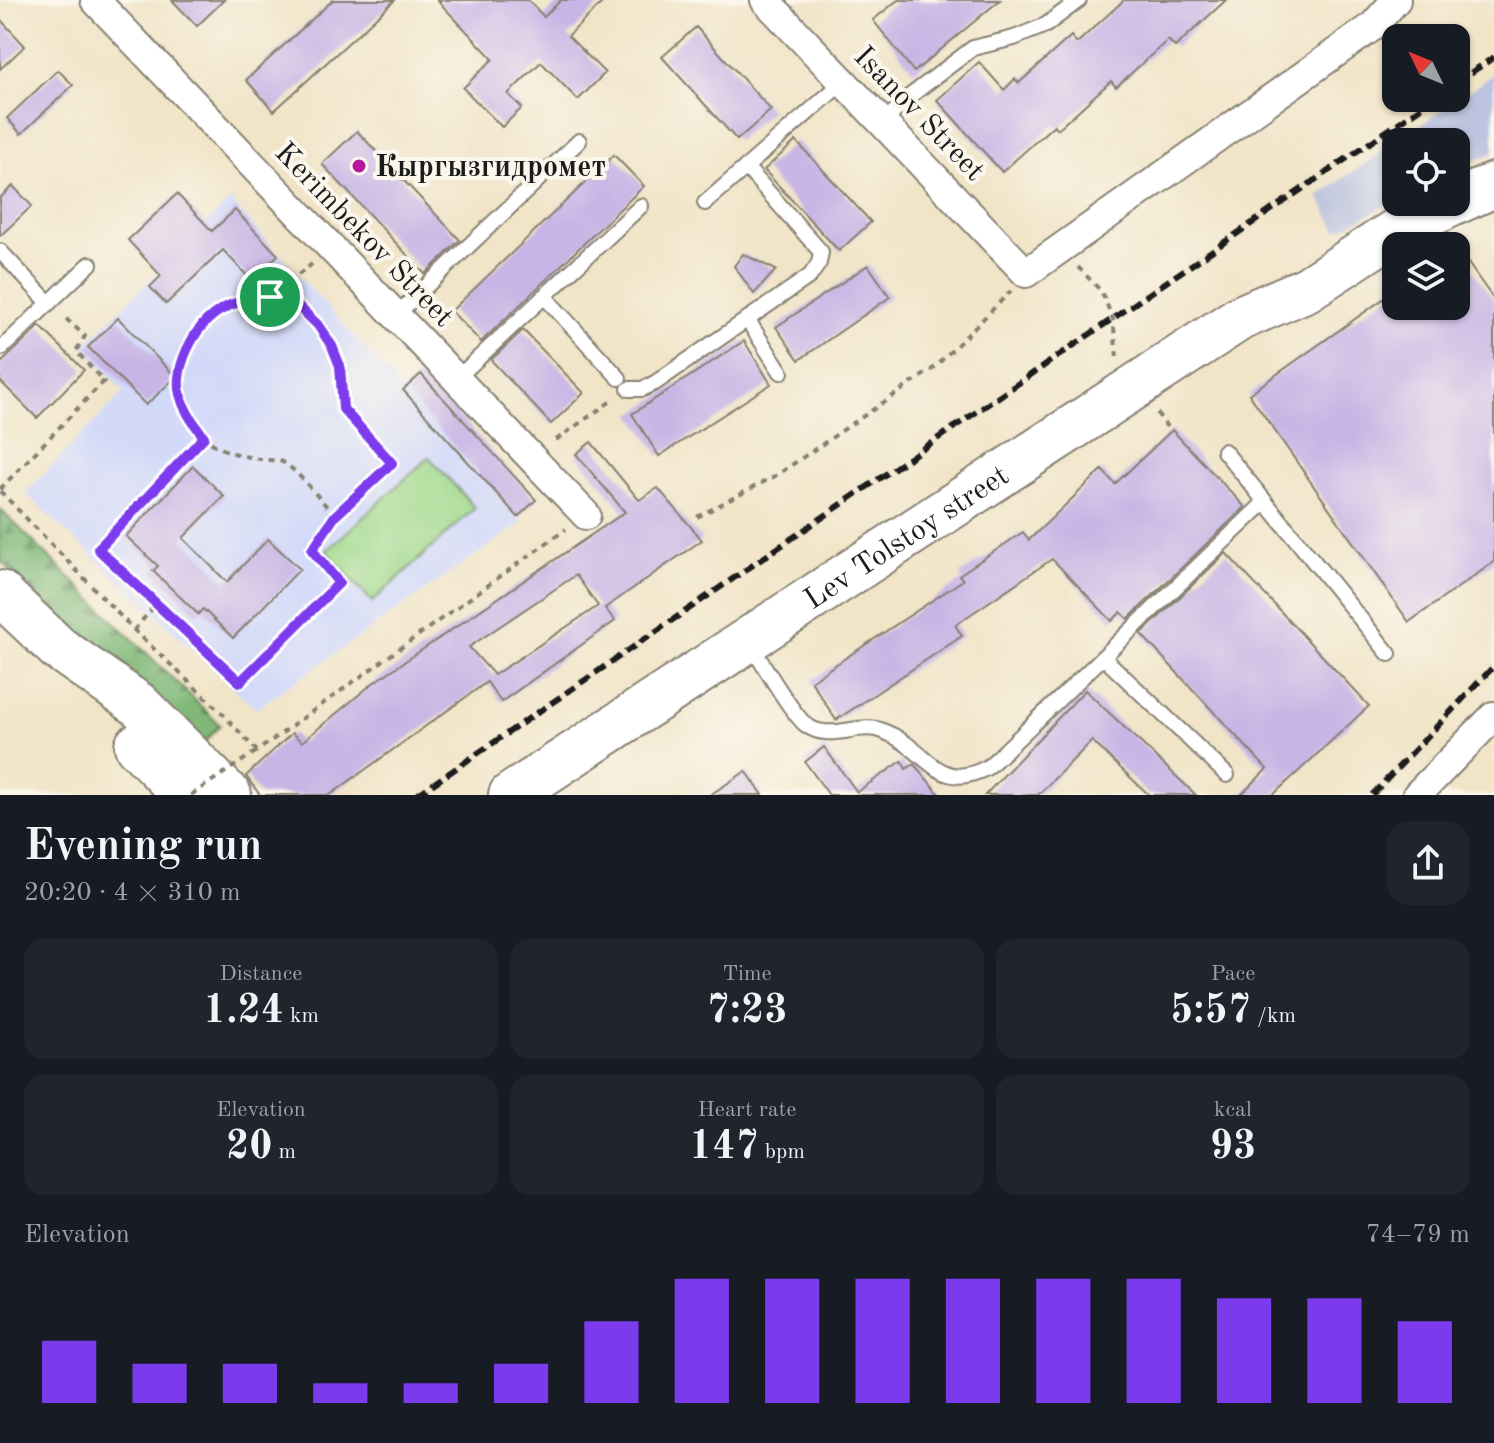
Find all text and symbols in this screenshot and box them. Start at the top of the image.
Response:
north arrow [1382,24,1470,112]
map controls [1382,24,1470,320]
street label: Isanov Street [848,42,990,187]
button: locate [1382,128,1470,216]
street label: Kerimbekov Street [268,138,459,333]
place label: Кыргызгидромет [375,153,606,183]
marker: Кыргызгидромет [350,157,368,175]
button: layers [1382,232,1470,320]
pin [236,263,304,331]
icon: arrive [248,275,292,319]
street label: Lev Tolstoy street [800,461,1015,616]
button: share [1386,821,1470,905]
text: Evening run [24,825,262,869]
text: 20:20 · 4 × 310 m [24,880,241,906]
text: Distance [220,963,302,985]
text: Time [722,963,772,985]
text: Pace [1211,963,1255,985]
text: 1.24 [203,992,284,1032]
text: 7:23 [707,992,787,1032]
text: 5:57 [1170,992,1251,1032]
text: km [284,1005,319,1027]
text: /km [1251,1005,1296,1027]
text: Elevation [216,1099,306,1121]
text: Heart rate [698,1099,796,1121]
text: kcal [1214,1099,1252,1121]
text: 20 [226,1128,272,1168]
text: 147 [689,1128,759,1168]
text: 93 [1210,1128,1256,1168]
text: m [272,1141,296,1163]
text: bpm [759,1141,805,1163]
text: Elevation [24,1222,130,1248]
text: 74–79 m [1366,1222,1470,1248]

